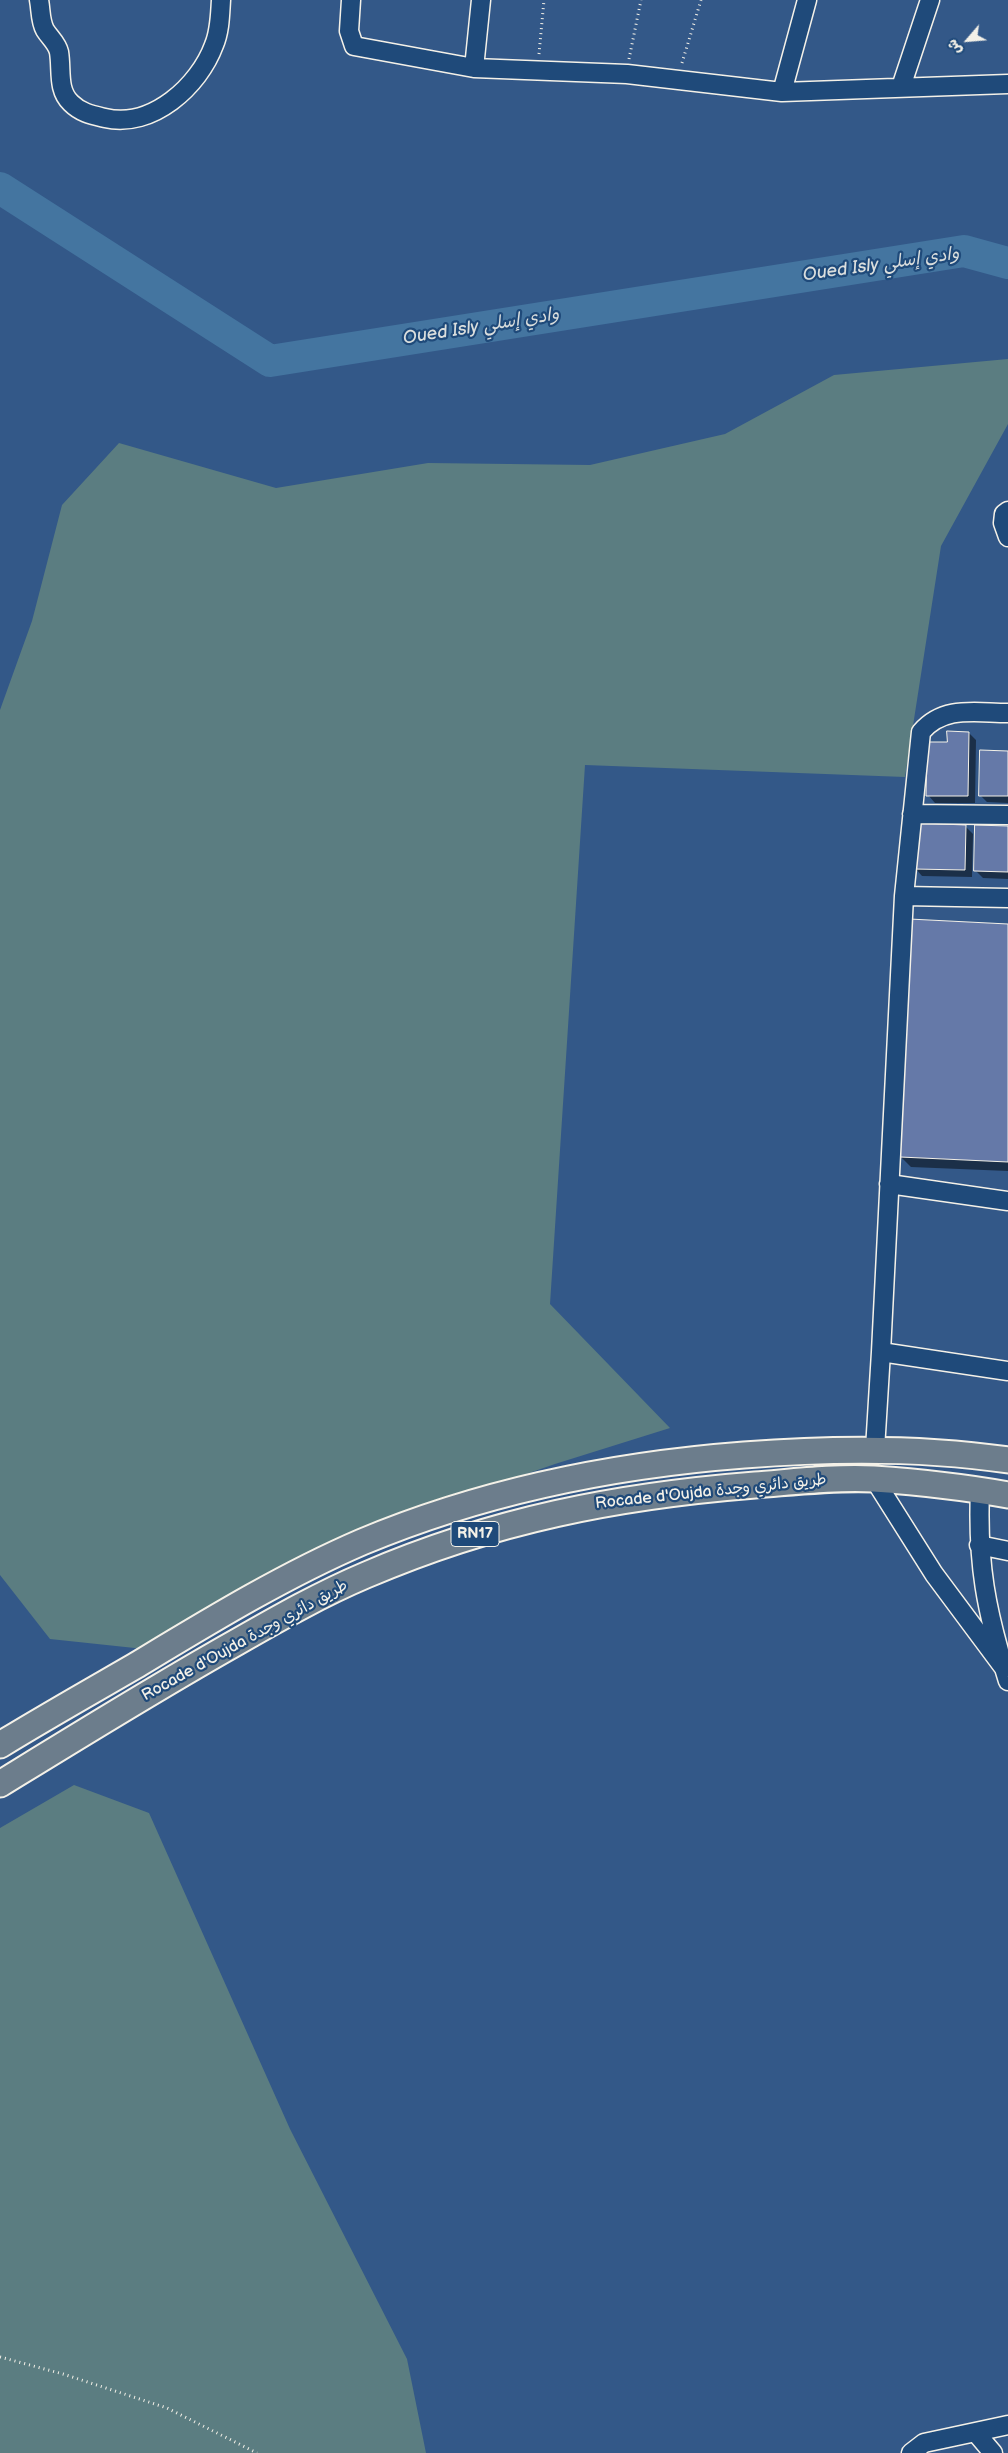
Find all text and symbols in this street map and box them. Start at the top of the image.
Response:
north arrow [943,15,993,65]
text: ش [943,36,965,58]
water label: Oued Isly وادي إسلي [801,243,961,287]
water label: Oued Isly وادي إسلي [401,304,561,350]
street label: Rocade d'Oujda طريق دائري وجدة [594,1470,828,1514]
road number: RN17 [451,1522,499,1546]
street label: Rocade d'Oujda طريق دائري وجدة [139,1576,351,1706]

